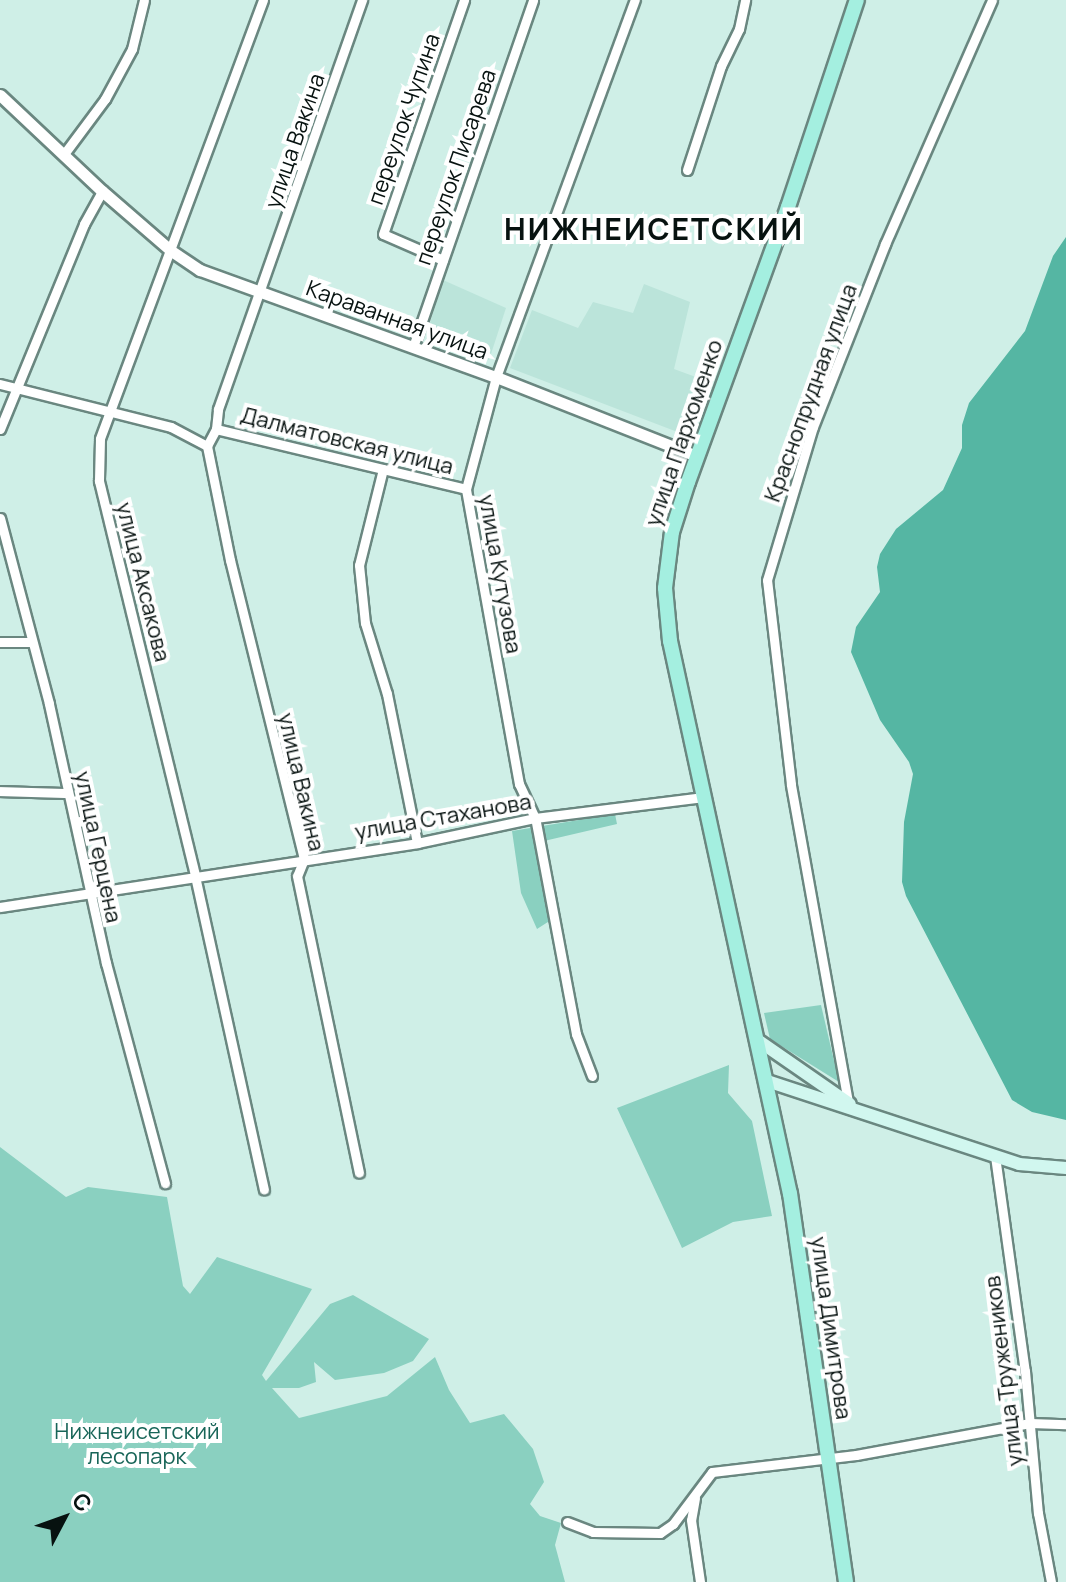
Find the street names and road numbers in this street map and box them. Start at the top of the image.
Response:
street label: переулок Чупина [362,30,446,208]
street label: переулок Писарева [410,66,502,268]
street label: улица Вакина [260,70,330,212]
street label: Караванная улица [303,275,491,365]
street label: Краснопрудная улица [759,280,863,506]
street label: улица Пархоменко [640,336,728,530]
street label: Далматовская улица [238,402,456,480]
street label: улица Кутузова [473,492,527,656]
street label: улица Аксакова [110,500,176,664]
street label: улица Вакина [272,710,330,854]
street label: улица Герцена [69,769,127,925]
street label: улица Стаханова [353,788,533,846]
street label: улица Димитрова [805,1235,857,1421]
street label: улица Тружеников [979,1274,1029,1468]

